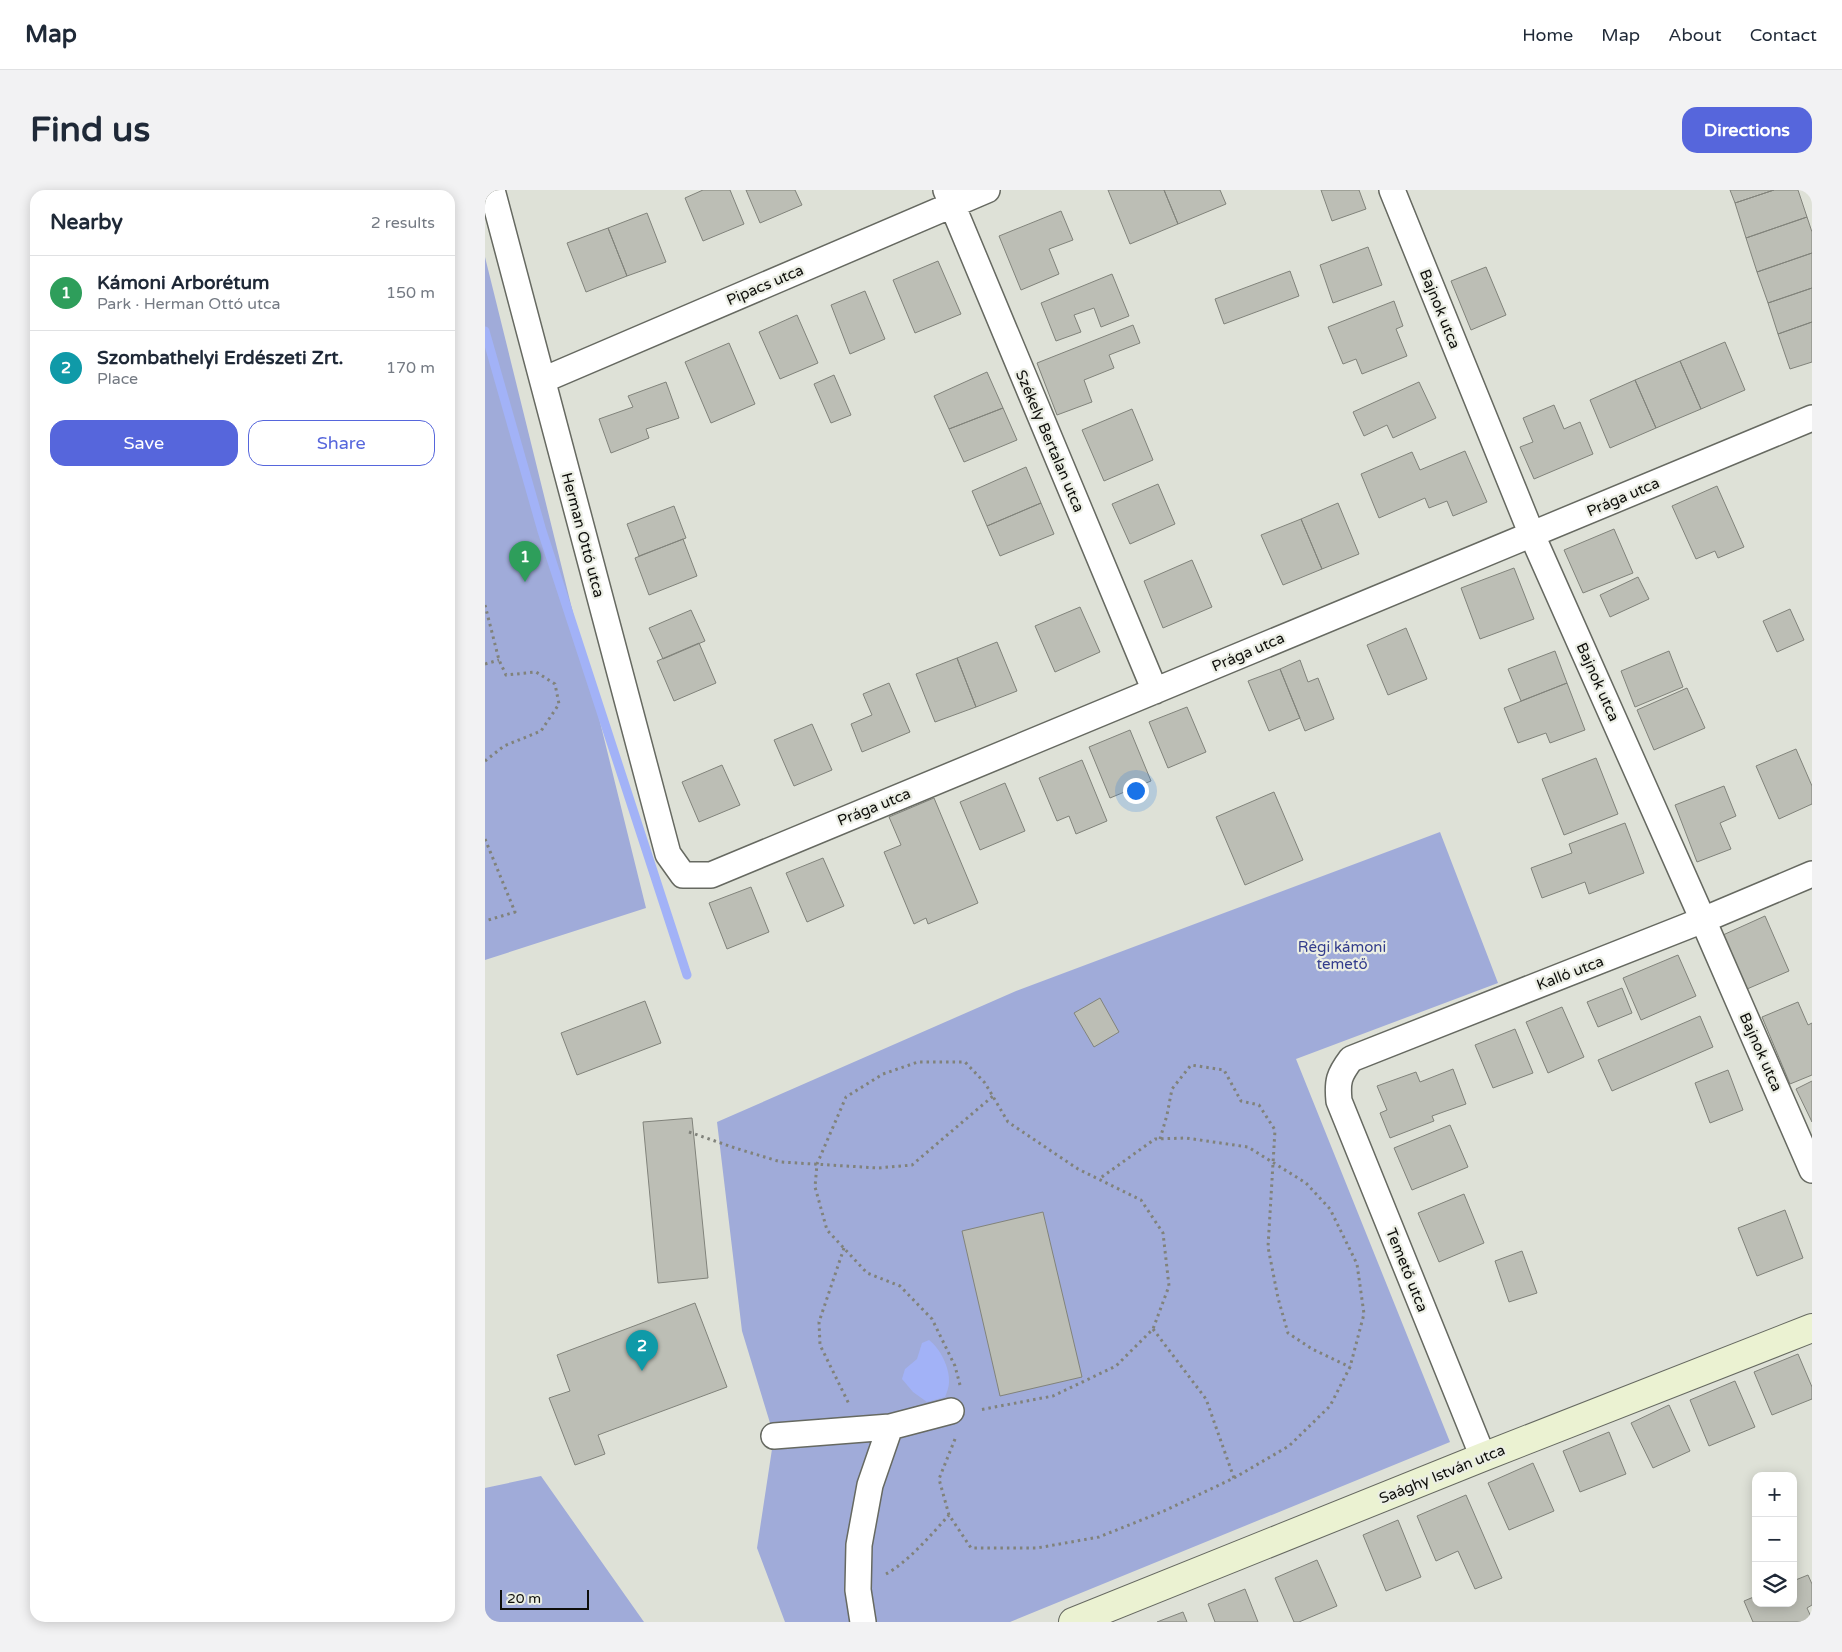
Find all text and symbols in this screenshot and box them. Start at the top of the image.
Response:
text: Map [25,20,77,49]
text: Home [1522,24,1573,46]
text: Map [1601,24,1640,46]
text: About [1668,24,1722,46]
text: Contact [1750,24,1817,46]
button: Directions [1682,107,1812,153]
text: Find us [30,109,150,151]
text: Nearby [50,210,123,235]
text: 2 results [371,213,435,233]
street label: Pipacs utca [724,261,806,309]
street label: Bajnok utca [1416,267,1464,351]
text: Kámoni Arborétum [97,272,270,294]
text: 1 [61,283,71,303]
text: 150 m [386,283,435,303]
text: Park · Herman Ottó utca [97,294,281,314]
text: Szombathelyi Erdészeti Zrt. [97,347,343,369]
text: 2 [61,358,71,378]
text: 170 m [386,358,435,378]
street label: Székely Bertalan utca [1012,367,1088,515]
text: Place [97,369,138,389]
button: Save [50,420,238,466]
button: Share [248,420,435,466]
street label: Herman Ottó utca [558,471,608,599]
street label: Prága utca [1584,474,1662,520]
pin: 1 [509,541,541,582]
street label: Prága utca [1209,629,1287,675]
street label: Bajnok utca [1573,640,1623,724]
your location [1123,778,1149,804]
street label: Prága utca [835,784,913,830]
park label: Régi kámoni temető [1298,938,1386,973]
street label: Kalló utca [1534,952,1606,994]
street label: Bajnok utca [1736,1010,1786,1094]
street label: Temető utca [1382,1225,1432,1315]
pin: 2 [626,1330,658,1371]
street label: Saághy István utca [1377,1441,1507,1507]
map controls [1752,1472,1797,1607]
button: + [1752,1472,1797,1517]
button: − [1752,1517,1797,1562]
button: layers [1752,1562,1797,1607]
scale bar [500,1587,589,1610]
text: 20 m [507,1590,541,1607]

